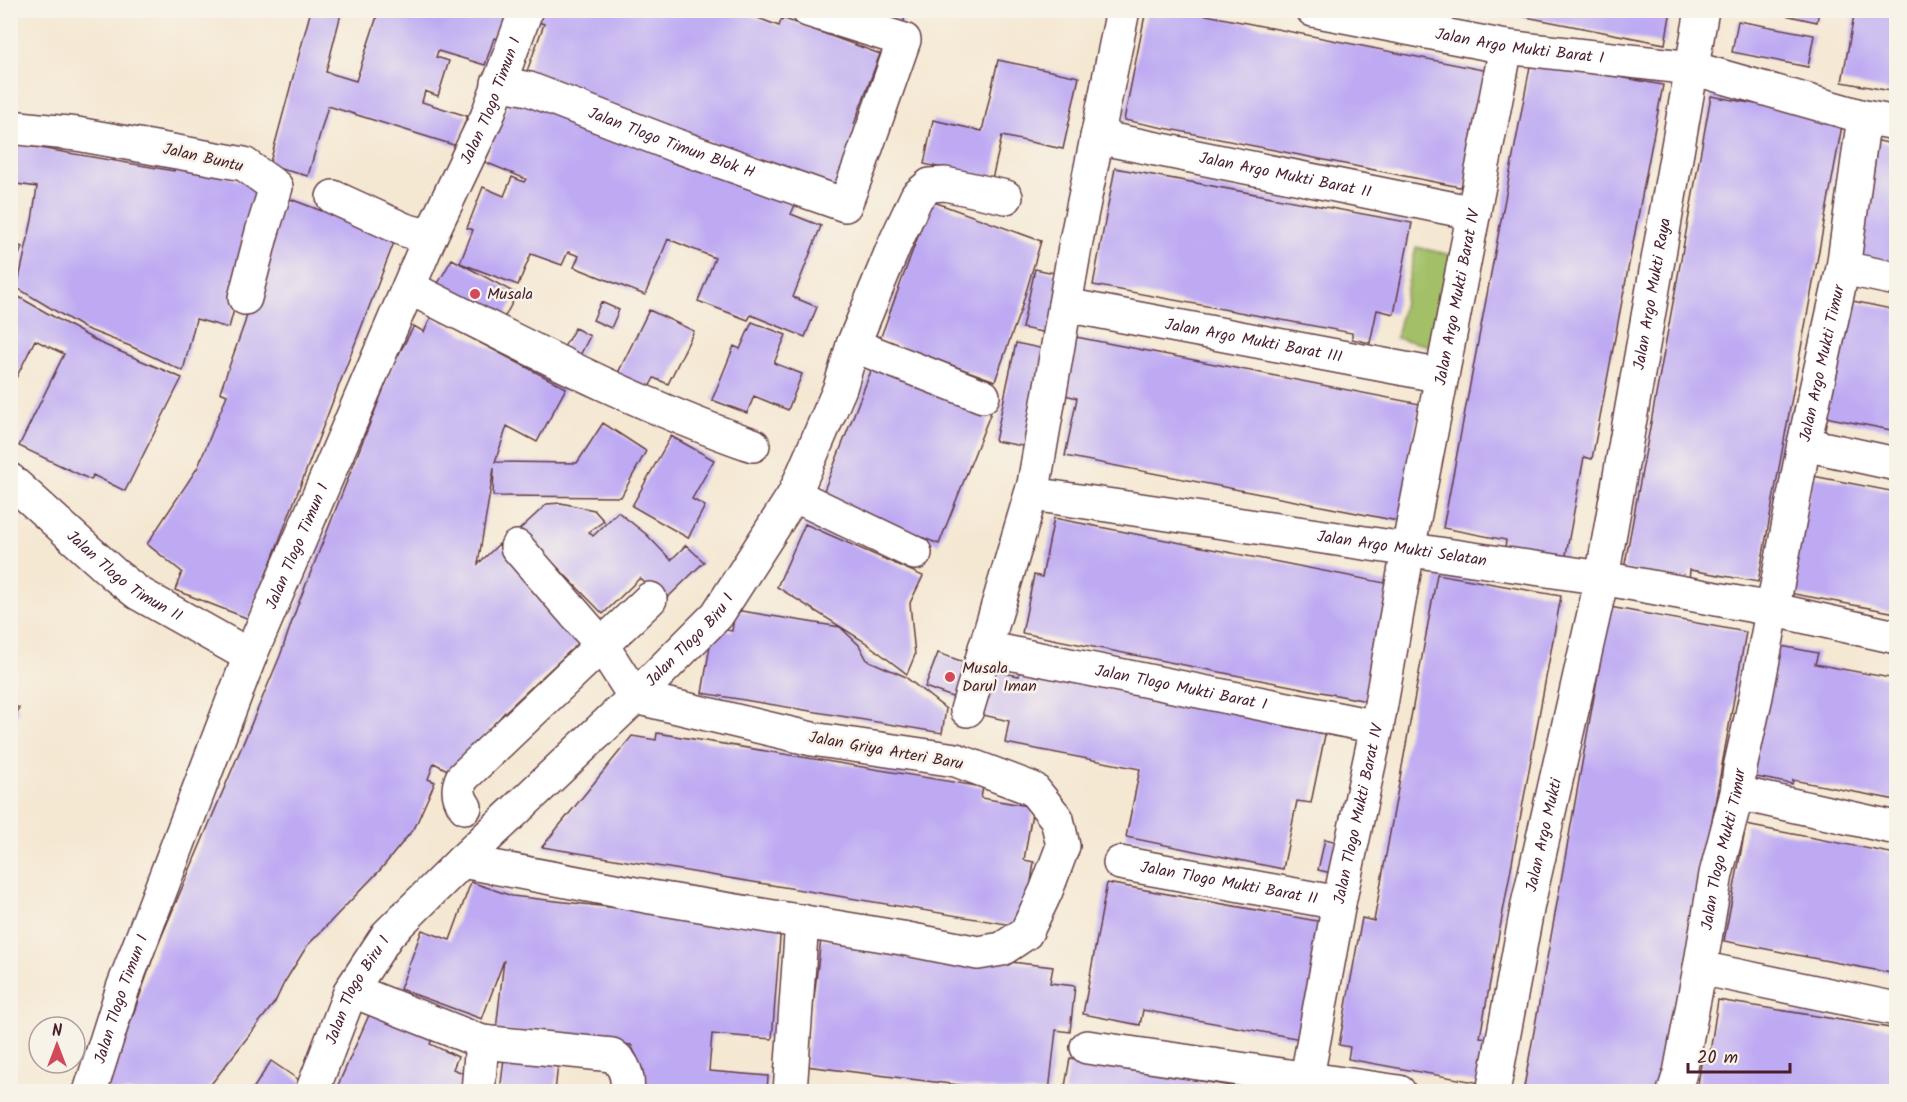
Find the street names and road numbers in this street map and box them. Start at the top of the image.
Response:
street label: Jalan Argo Mukti Barat I [1433,21,1605,70]
street label: Jalan Tlogo Timun I [454,34,528,168]
street label: Jalan Tlogo Timun Blok H [585,100,758,185]
street label: Jalan Buntu [160,137,246,179]
street label: Jalan Argo Mukti Barat II [1197,145,1374,205]
street label: Jalan Argo Mukti Barat IV [1428,206,1487,387]
street label: Jalan Argo Mukti Raya [1626,216,1678,372]
street label: Jalan Argo Mukti Timur [1792,281,1852,444]
street label: Jalan Argo Mukti Barat III [1163,312,1345,369]
street label: Jalan Tlogo Timun I [259,479,335,613]
street label: Jalan Tlogo Timun II [61,524,187,628]
street label: Jalan Argo Mukti Selatan [1315,524,1489,573]
street label: Jalan Tlogo Biru I [640,588,740,692]
street label: Jalan Tlogo Mukti Barat I [1093,658,1269,717]
street label: Jalan Tlogo Mukti Barat IV [1327,720,1390,906]
street label: Jalan Griya Arteri Baru [807,725,965,777]
street label: Jalan Tlogo Mukti Timur [1694,765,1753,932]
street label: Jalan Argo Mukti [1519,775,1569,894]
street label: Jalan Tlogo Mukti Barat II [1139,854,1320,911]
street label: Jalan Tlogo Biru I [319,930,396,1048]
street label: Jalan Tlogo Timun I [87,931,155,1067]

